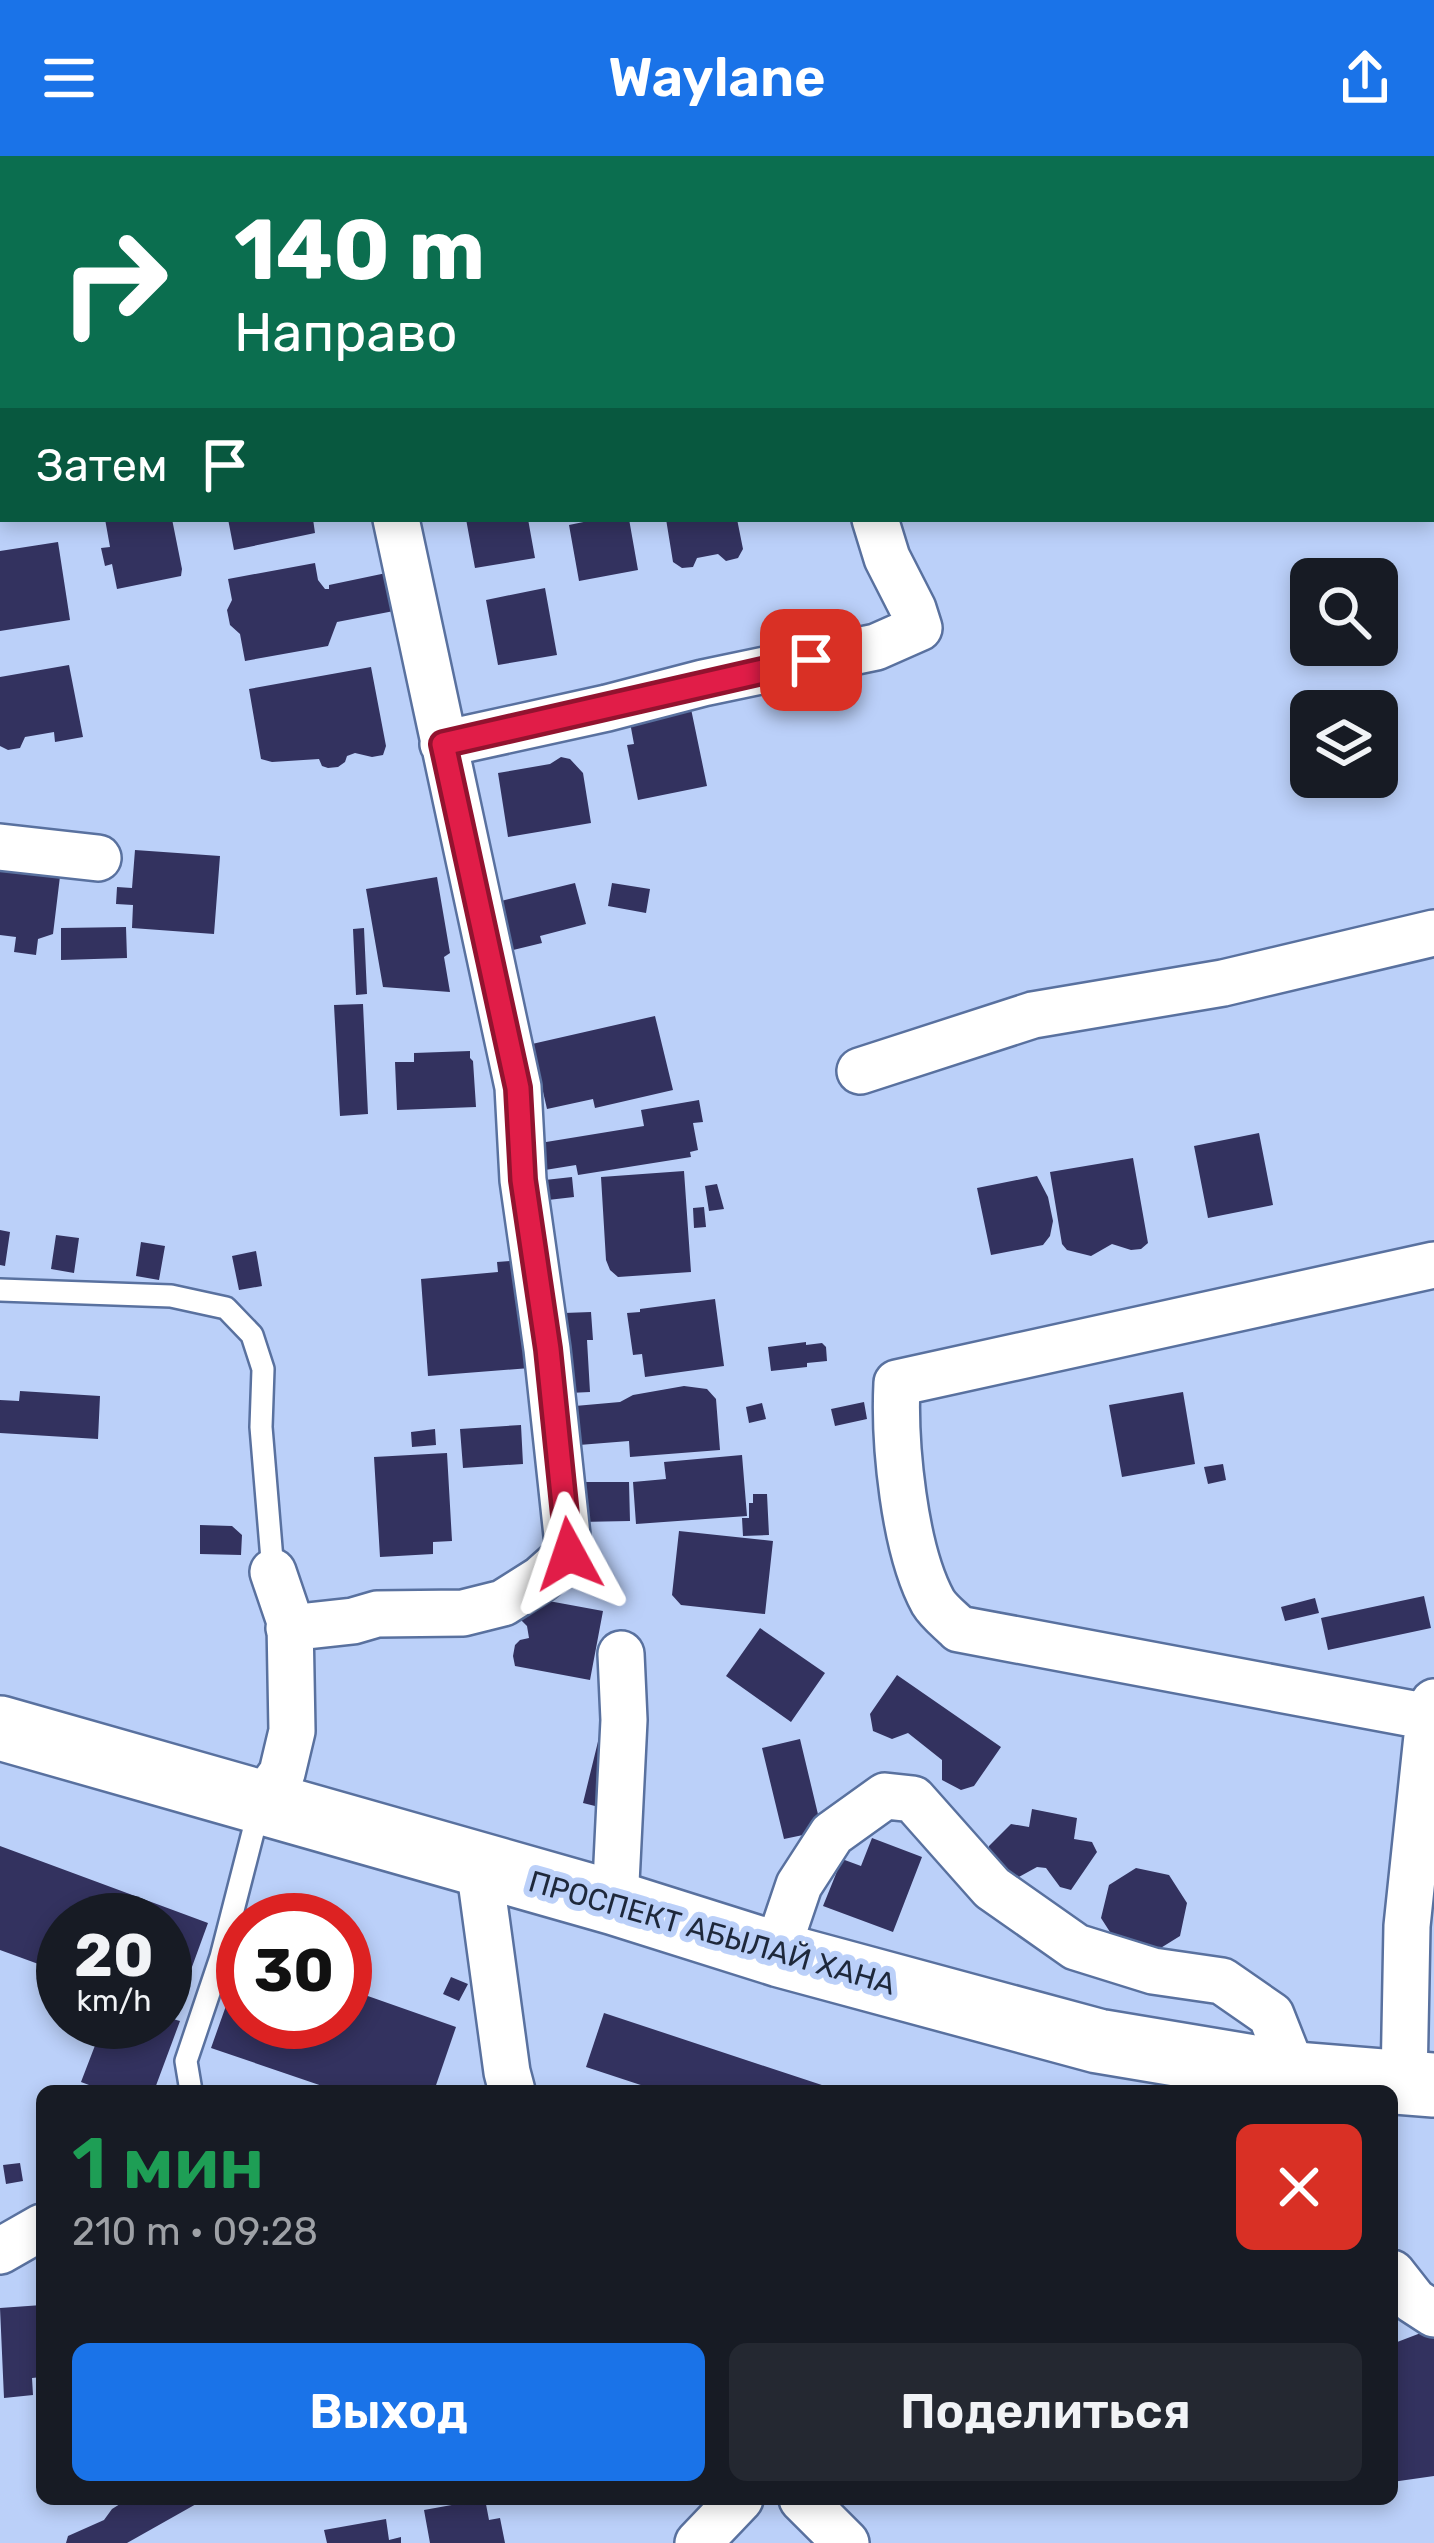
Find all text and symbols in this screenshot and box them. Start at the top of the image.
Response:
icon: menu [36,45,102,111]
icon: share [1332,45,1398,111]
text: Waylane [608,46,826,110]
text: 140 m [234,200,485,300]
icon: right [36,204,192,360]
text: Направо [234,301,458,365]
icon: arrive [192,432,258,498]
text: Затем [36,439,168,492]
map controls [1290,558,1398,798]
button: search [1290,558,1398,666]
pin [760,609,862,711]
icon: arrive [778,627,844,693]
button: layers [1290,690,1398,798]
position arrow [506,1491,632,1617]
street label: ПРОСПЕКТ АБЫЛАЙ ХАНА [524,1863,900,2003]
speed limit sign: 30 [216,1893,372,2049]
text: 20 [74,1920,154,1991]
text: km/h [77,1983,151,2019]
text: 1 мин [72,2121,264,2206]
button: close [1236,2124,1362,2250]
text: 210 m · 09:28 [72,2209,318,2255]
button: Выход [72,2343,705,2481]
button: Поделиться [729,2343,1362,2481]

